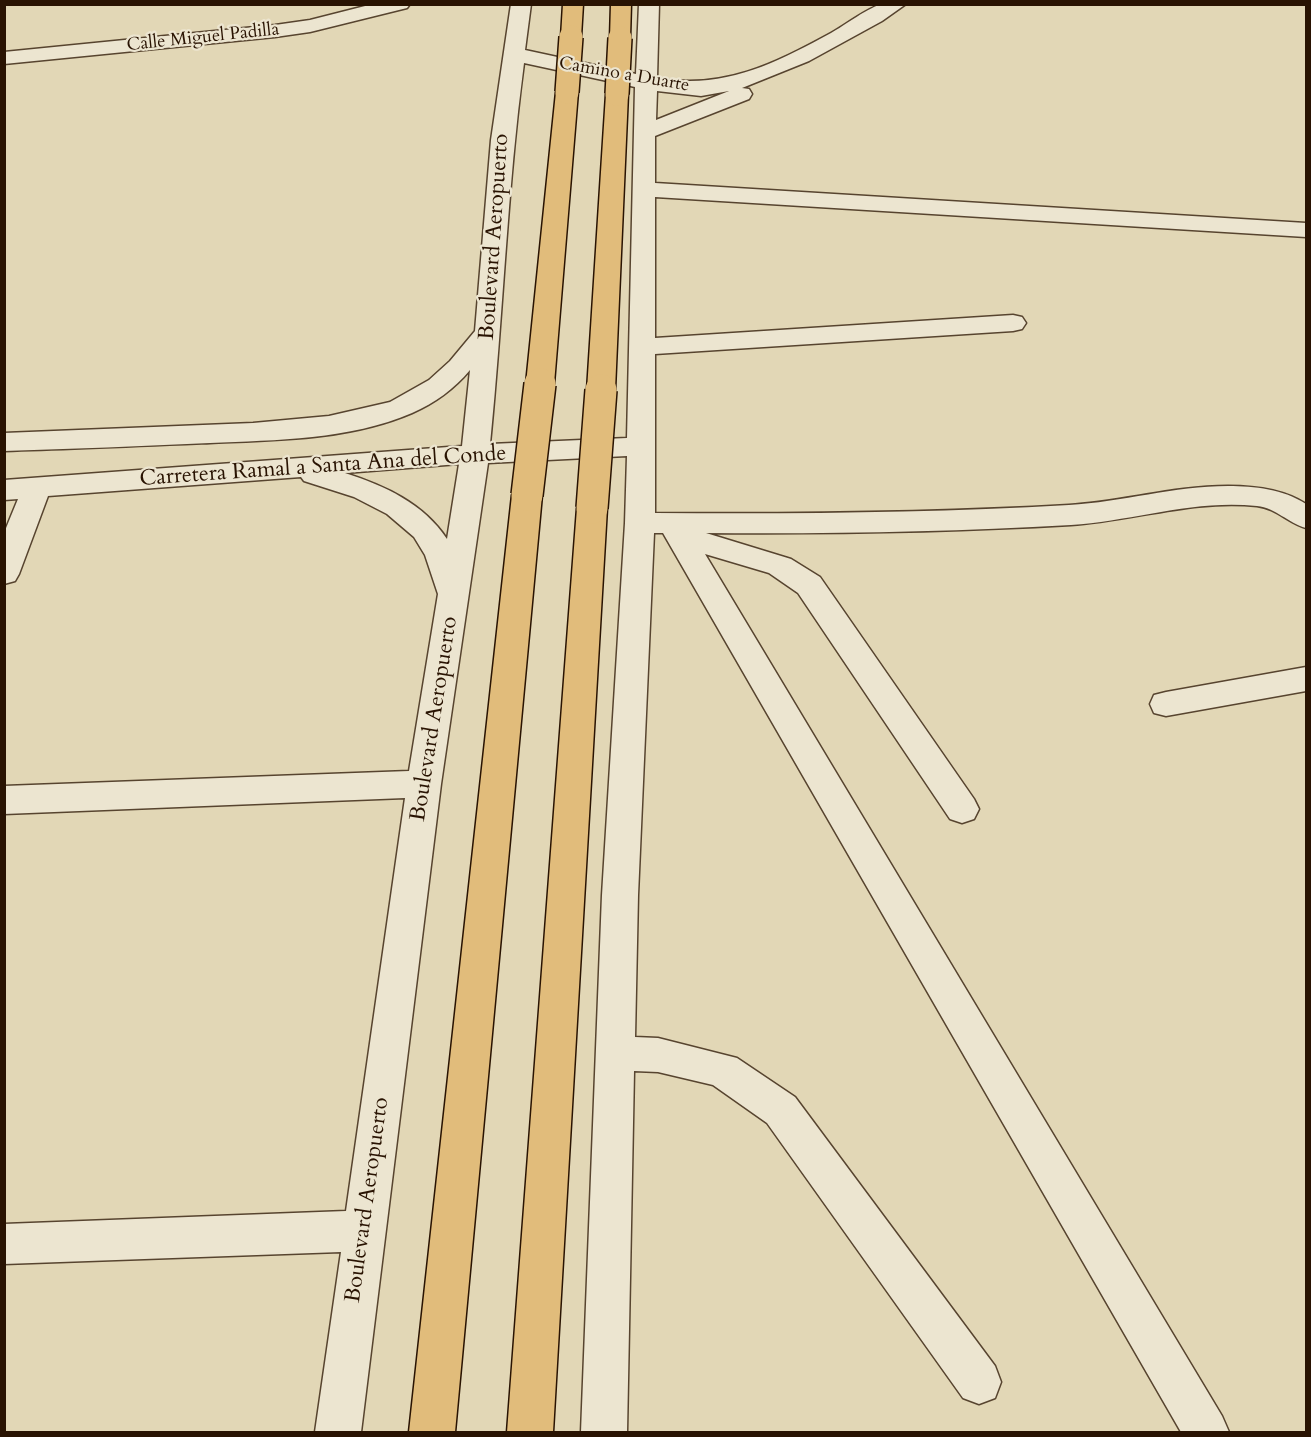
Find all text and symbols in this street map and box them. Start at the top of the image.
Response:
street label: Calle Miguel Padilla [126,19,280,57]
street label: Camino a Duarte [557,53,691,97]
street label: Boulevard Aeropuerto [475,133,515,341]
street label: Carretera Ramal a Santa Ana del Conde [139,441,507,493]
street label: Boulevard Aeropuerto [406,615,464,823]
street label: Boulevard Aeropuerto [341,1096,395,1304]

